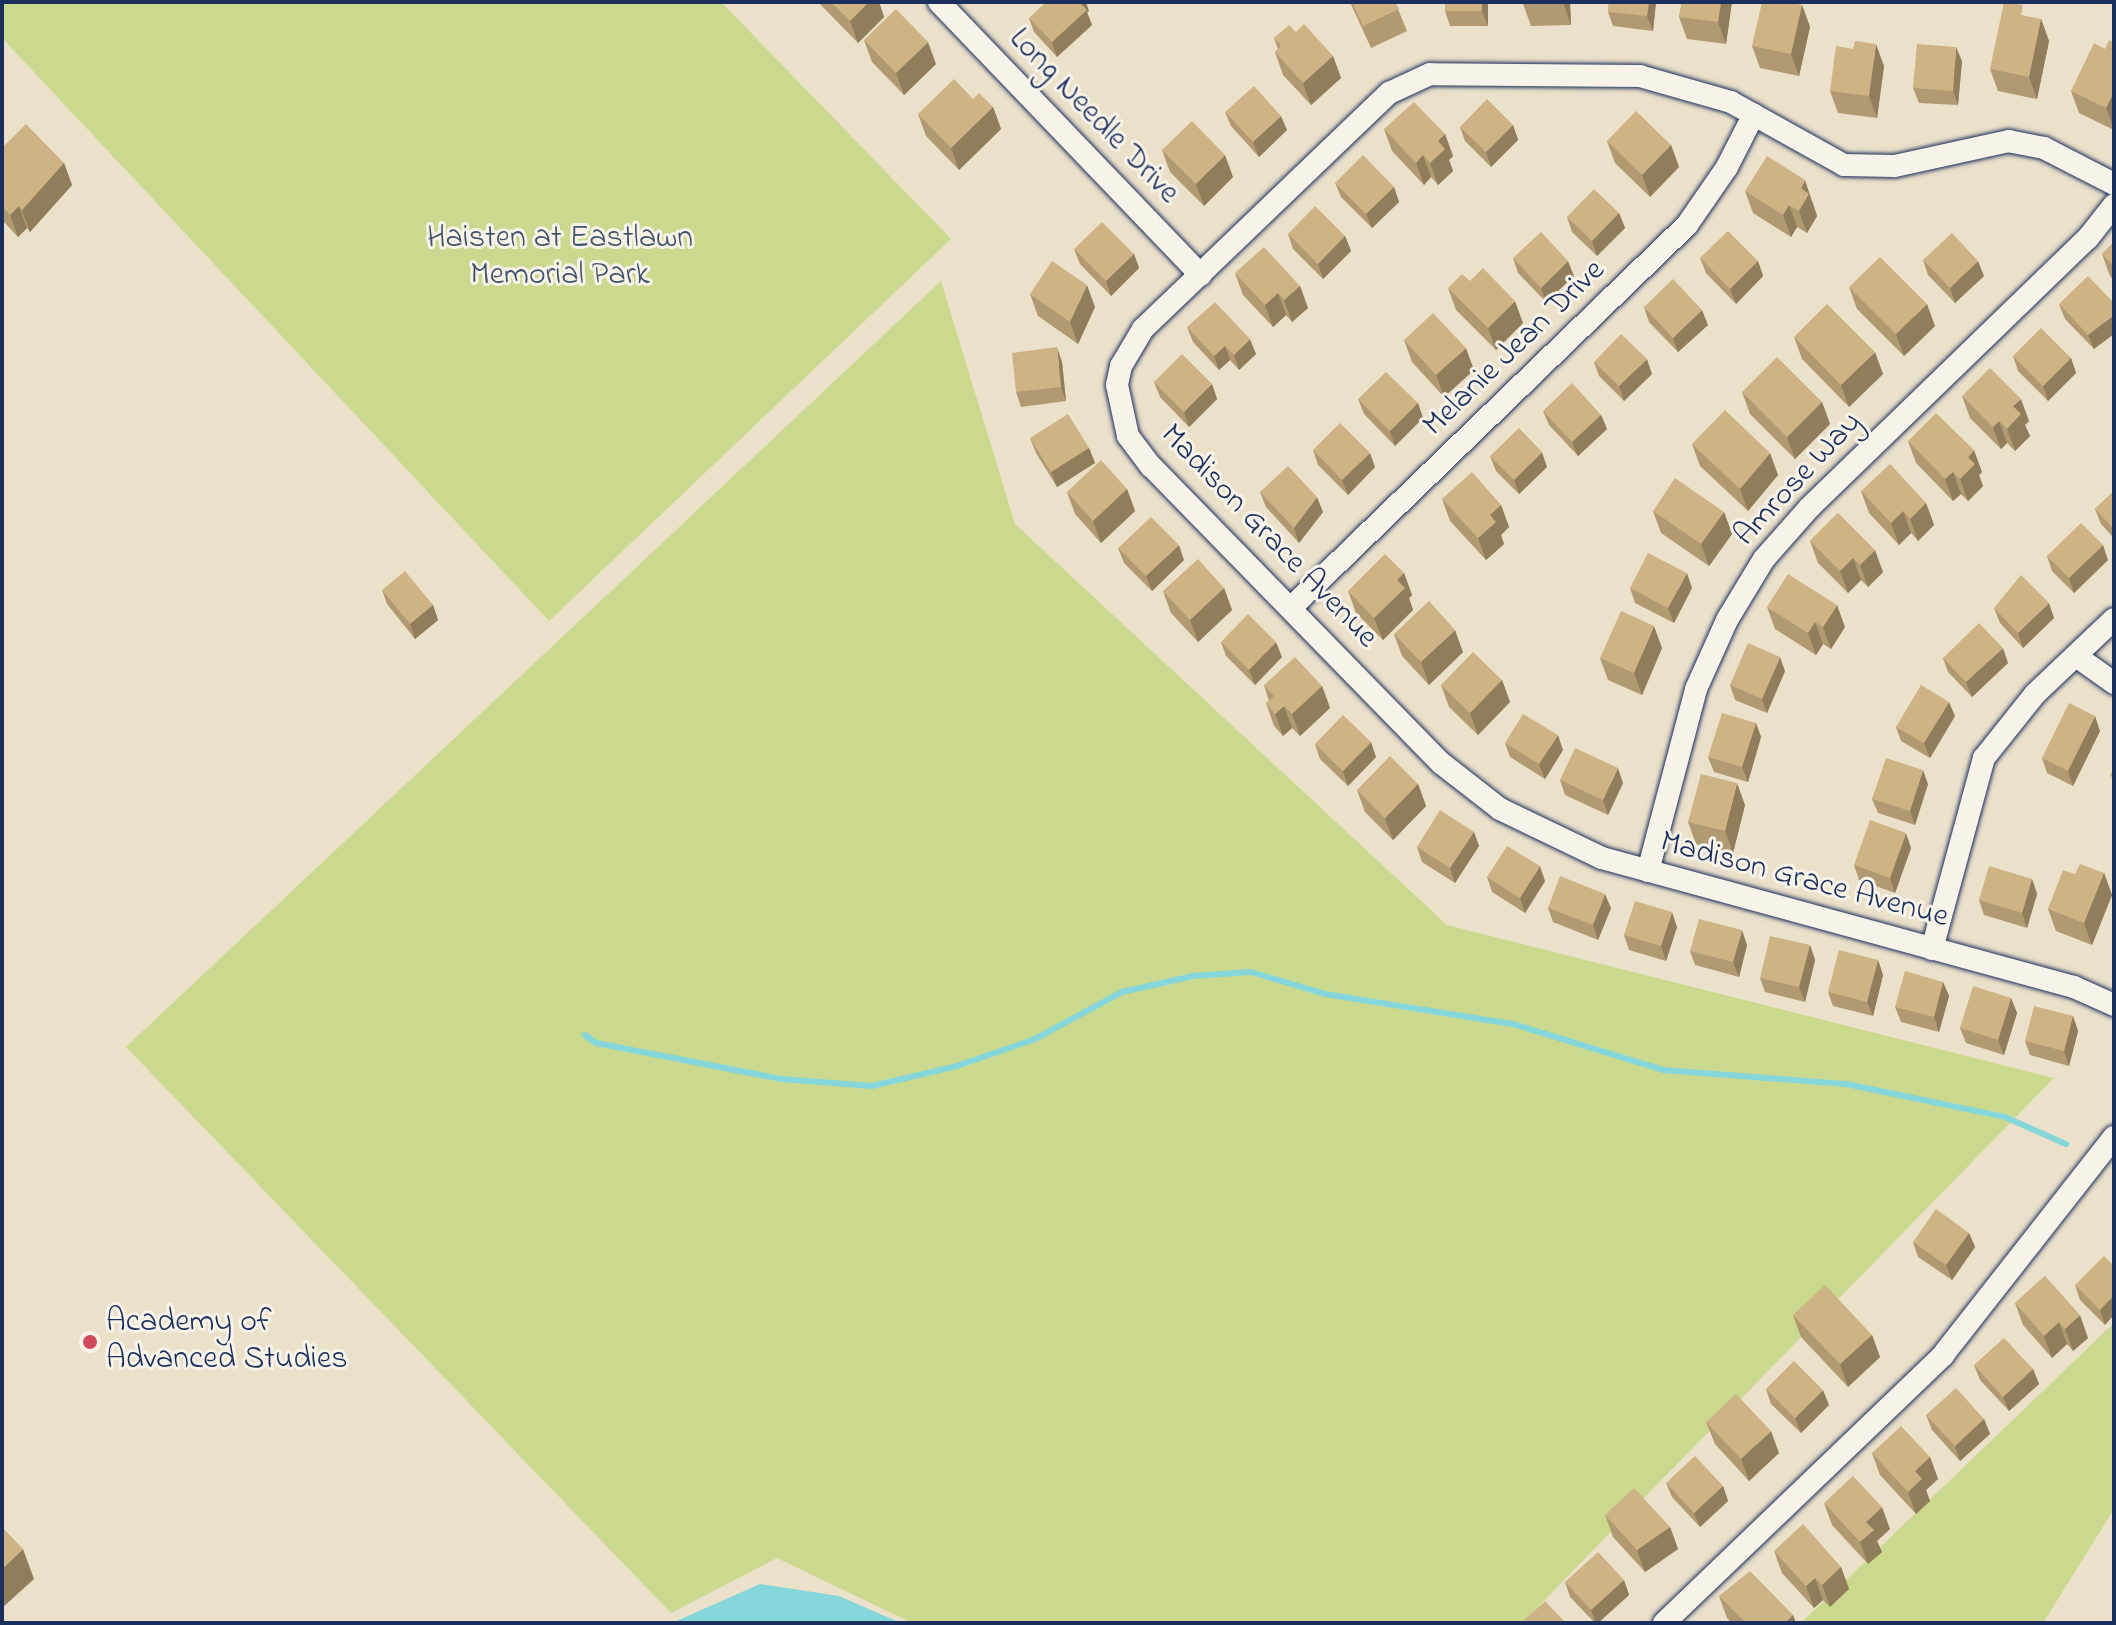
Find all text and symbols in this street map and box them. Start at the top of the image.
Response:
street label: Long Needle Drive [999,21,1187,213]
park label: Haisten at Eastlawn Memorial Park [427,221,693,296]
street label: Melanie Jean Drive [1416,252,1614,446]
street label: Amrose Way [1727,405,1871,555]
street label: Madison Grace Avenue [1151,417,1385,657]
street label: Madison Grace Avenue [1656,824,1952,938]
place label: Academy of Advanced Studies [106,1305,348,1380]
marker: Academy of Advanced Studies [81,1333,99,1351]

